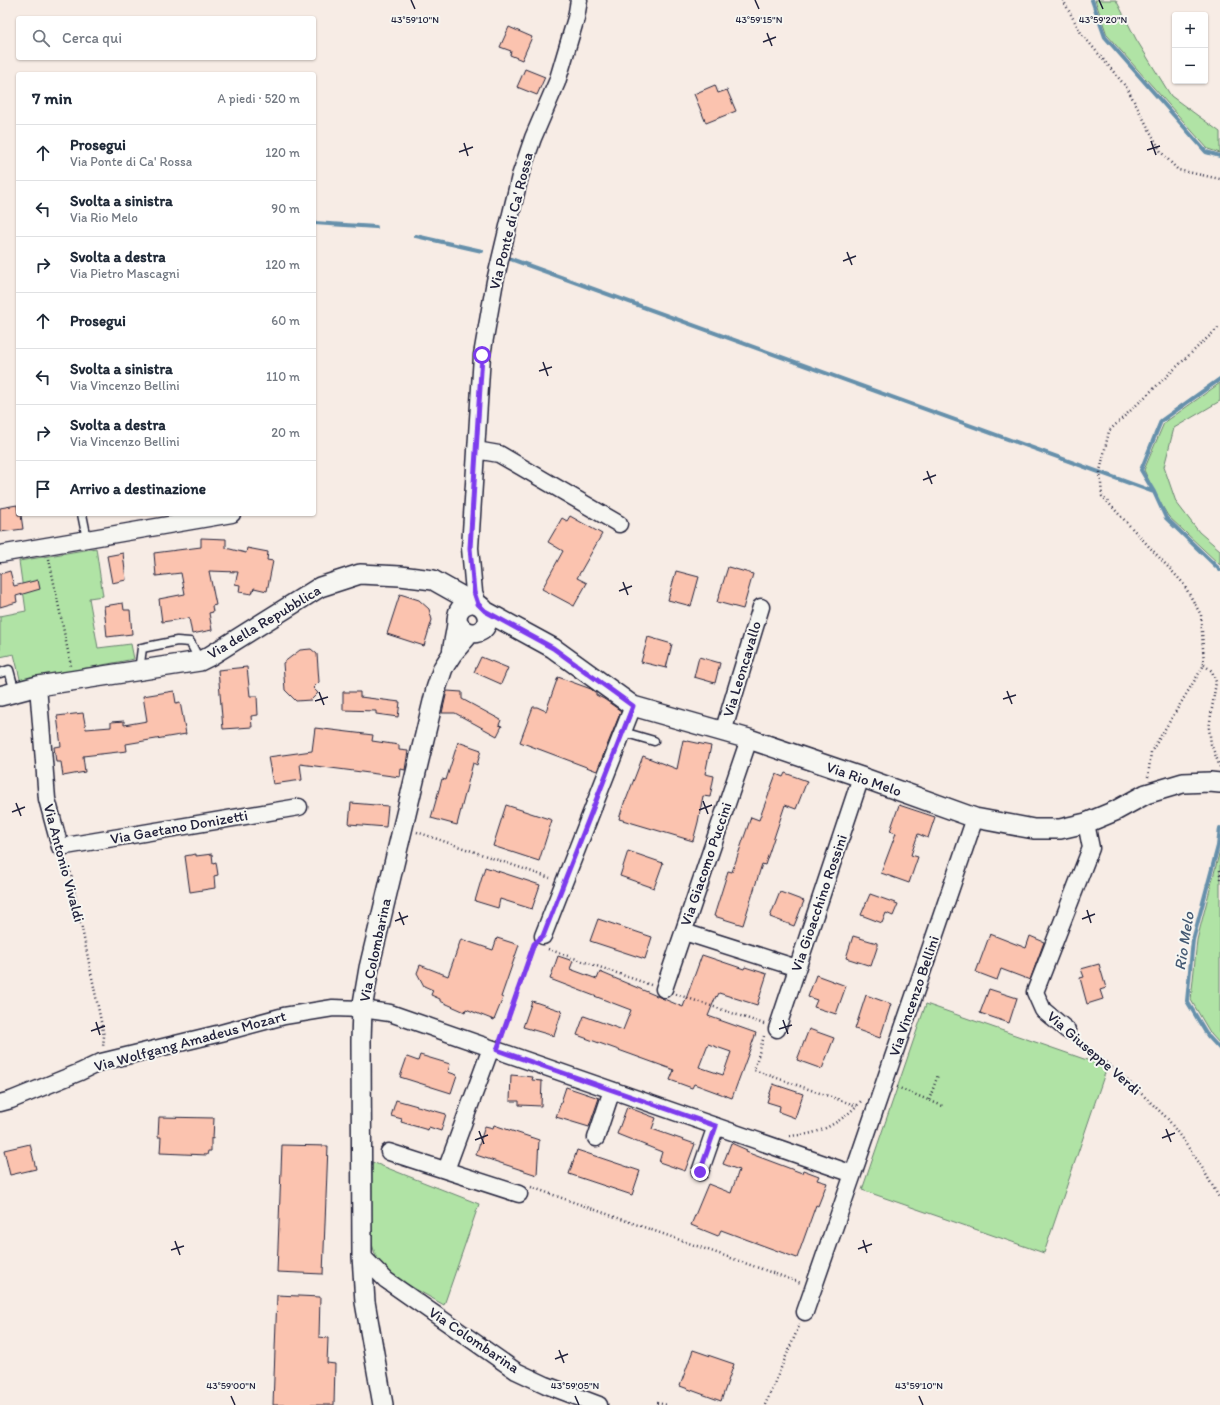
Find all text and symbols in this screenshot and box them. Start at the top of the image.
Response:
map controls [1172,12,1208,84]
button: + [1172,12,1208,48]
text: 43°59'10"N [391,13,439,26]
text: 43°59'15"N [735,13,783,26]
text: 43°59'20"N [1079,13,1128,26]
search box [16,16,316,60]
icon: search [30,27,52,49]
text: Cerca qui [62,29,122,47]
button: − [1172,48,1208,84]
text: 7 min [32,88,72,108]
text: A piedi · 520 m [218,91,300,106]
text: Prosegui [70,136,126,154]
icon: ahead [32,142,54,164]
text: 120 m [265,145,300,160]
street label: Via Ponte di Ca' Rossa [485,150,537,292]
text: Via Ponte di Ca' Rossa [70,154,192,169]
text: Svolta a sinistra [70,192,173,210]
icon: left [32,198,54,220]
text: 90 m [271,201,300,216]
text: Via Rio Melo [70,210,138,225]
text: Svolta a destra [70,248,166,266]
icon: right [32,254,54,276]
text: 120 m [265,257,300,272]
text: Via Pietro Mascagni [70,266,180,281]
icon: ahead [32,310,54,332]
text: Prosegui [70,312,126,330]
text: 60 m [271,313,300,328]
route start [473,346,491,364]
text: Svolta a sinistra [70,360,173,378]
icon: left [32,366,54,388]
text: 110 m [266,369,300,384]
text: Via Vincenzo Bellini [70,378,180,393]
text: Svolta a destra [70,416,166,434]
icon: right [32,422,54,444]
text: 20 m [271,425,300,440]
text: Via Vincenzo Bellini [70,434,180,449]
icon: arrive [32,478,54,500]
text: Arrivo a destinazione [70,480,206,498]
street label: Via della Repubblica [204,581,324,663]
street label: Via Leoncavallo [719,619,765,719]
street label: Via Rio Melo [824,758,904,800]
street label: Via Giacomo Puccini [676,800,736,928]
street label: Via Antonio Vivaldi [40,802,88,924]
street label: Via Gaetano Donizetti [109,806,249,848]
street label: Via Gioacchino Rossini [787,832,851,974]
street label: Via Colombarina [355,896,395,1003]
water label: Rio Melo [1170,910,1198,972]
street label: Via Vincenzo Bellini [885,933,943,1059]
street label: Via Wolfgang Amadeus Mozart [92,1007,288,1075]
street label: Via Giuseppe Verdi [1043,1007,1145,1099]
route end [691,1163,709,1181]
street label: Via Colombarina [425,1303,523,1377]
text: 43°59'00"N [206,1379,256,1392]
text: 43°59'05"N [551,1379,600,1392]
text: 43°59'10"N [895,1379,943,1392]

